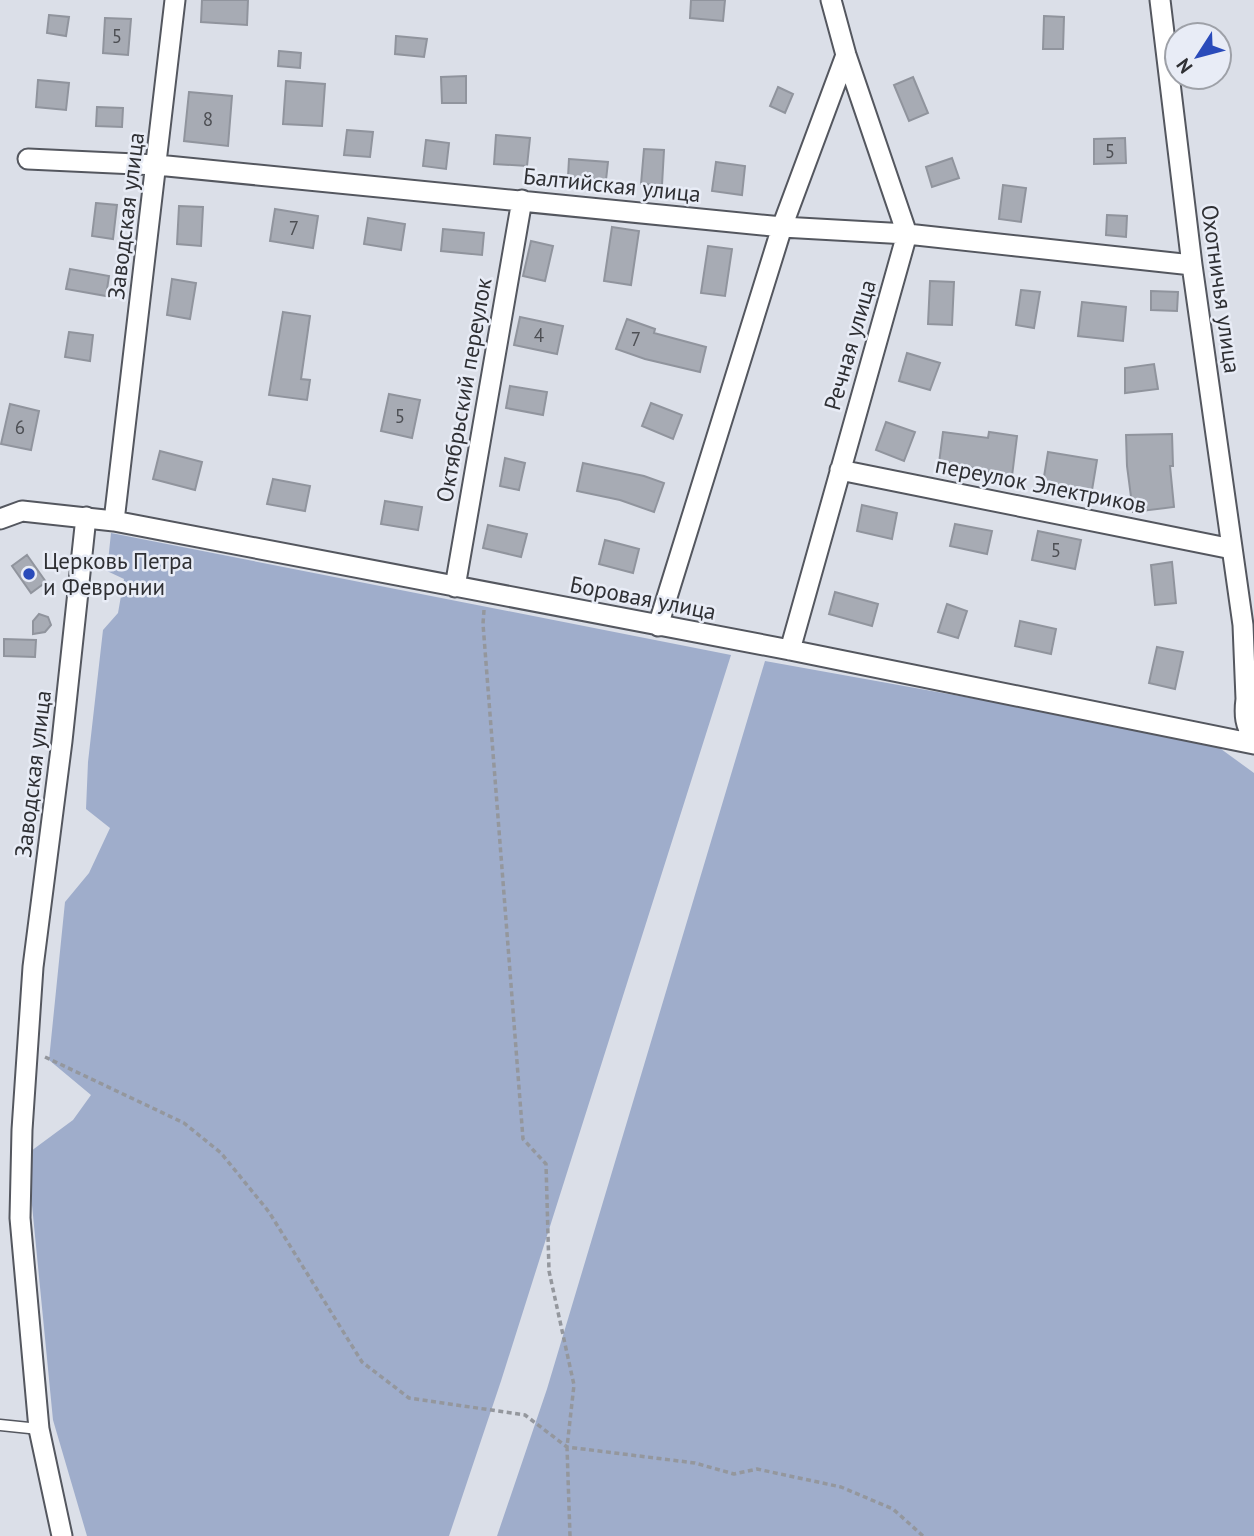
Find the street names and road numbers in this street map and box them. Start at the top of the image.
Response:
street label: Заводская улица [101,131,150,301]
street label: Балтийская улица [522,161,702,208]
street label: Охотничья улица [1195,203,1248,375]
street label: Октябрьский переулок [429,275,498,505]
street label: Речная улица [817,276,882,413]
street label: переулок Электриков [933,450,1149,519]
street label: Боровая улица [568,569,719,626]
street label: Заводская улица [8,689,57,859]

